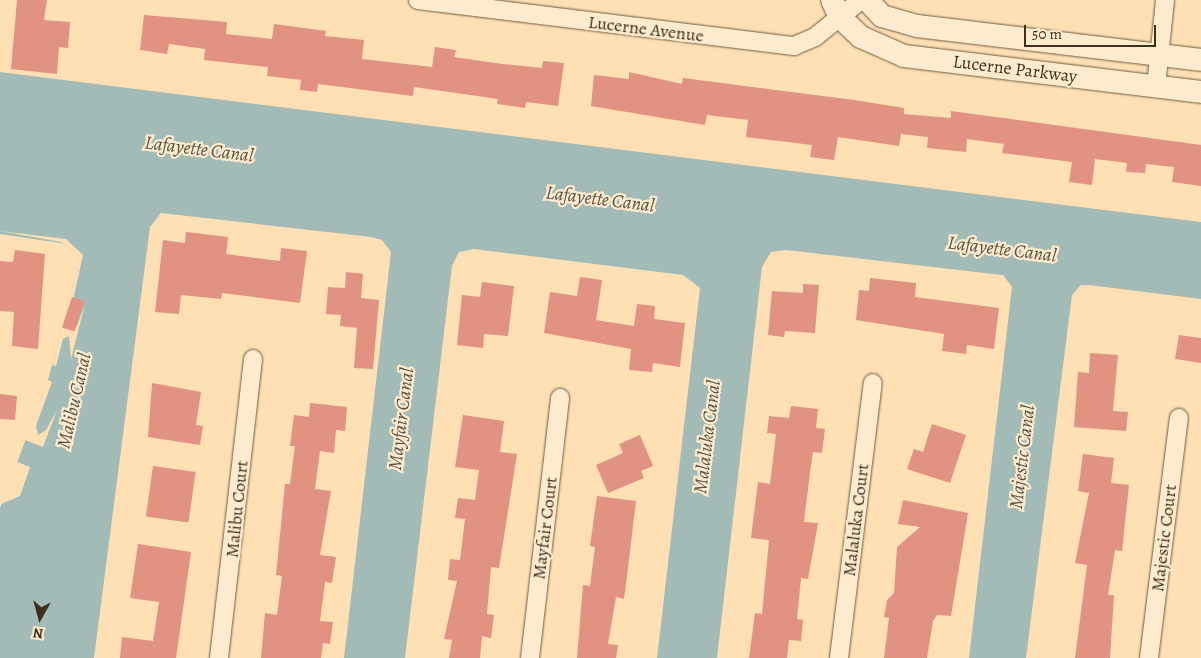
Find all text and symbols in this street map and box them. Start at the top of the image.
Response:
street label: Lucerne Avenue [587,11,705,47]
scale bar [1026,15,1158,47]
text: 50 m [1032,24,1062,44]
street label: Lucerne Parkway [952,51,1078,87]
water label: Lafayette Canal [143,132,255,168]
water label: Lafayette Canal [544,182,656,218]
water label: Lafayette Canal [946,232,1058,268]
water label: Malibu Canal [53,351,97,451]
water label: Mayfair Canal [384,366,420,472]
water label: Malaluka Canal [690,379,726,495]
water label: Majestic Canal [1005,404,1041,510]
street label: Malibu Court [221,459,253,559]
street label: Malaluka Court [838,462,874,578]
street label: Mayfair Court [528,475,562,581]
street label: Majestic Court [1147,483,1181,593]
north arrow [15,593,65,643]
text: N [32,623,44,643]

